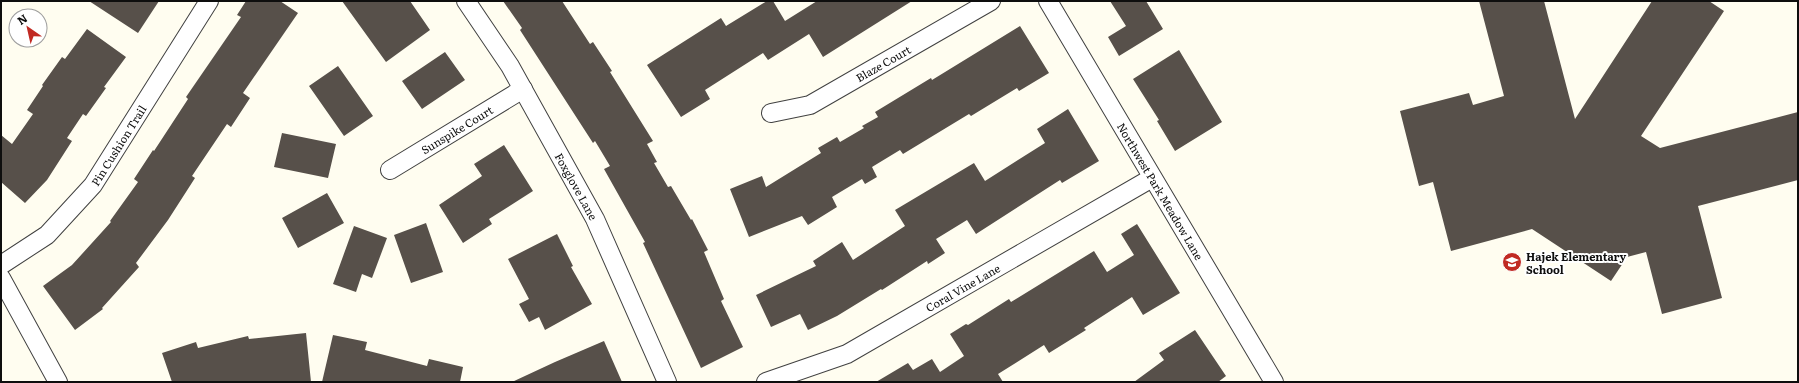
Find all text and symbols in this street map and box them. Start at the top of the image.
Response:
north arrow [8,8,48,48]
text: N [14,10,30,28]
street label: Blaze Court [853,41,914,85]
street label: Pin Cushion Trail [87,101,150,188]
street label: Sunspike Court [418,101,496,157]
street label: Northwest Park Meadow Lane [1114,119,1208,263]
street label: Foxglove Lane [552,150,602,223]
place label: Hajek Elementary School [1526,248,1627,277]
school or university icon: Hajek Elementary School [1501,251,1523,273]
street label: Coral Vine Lane [922,259,1003,315]

